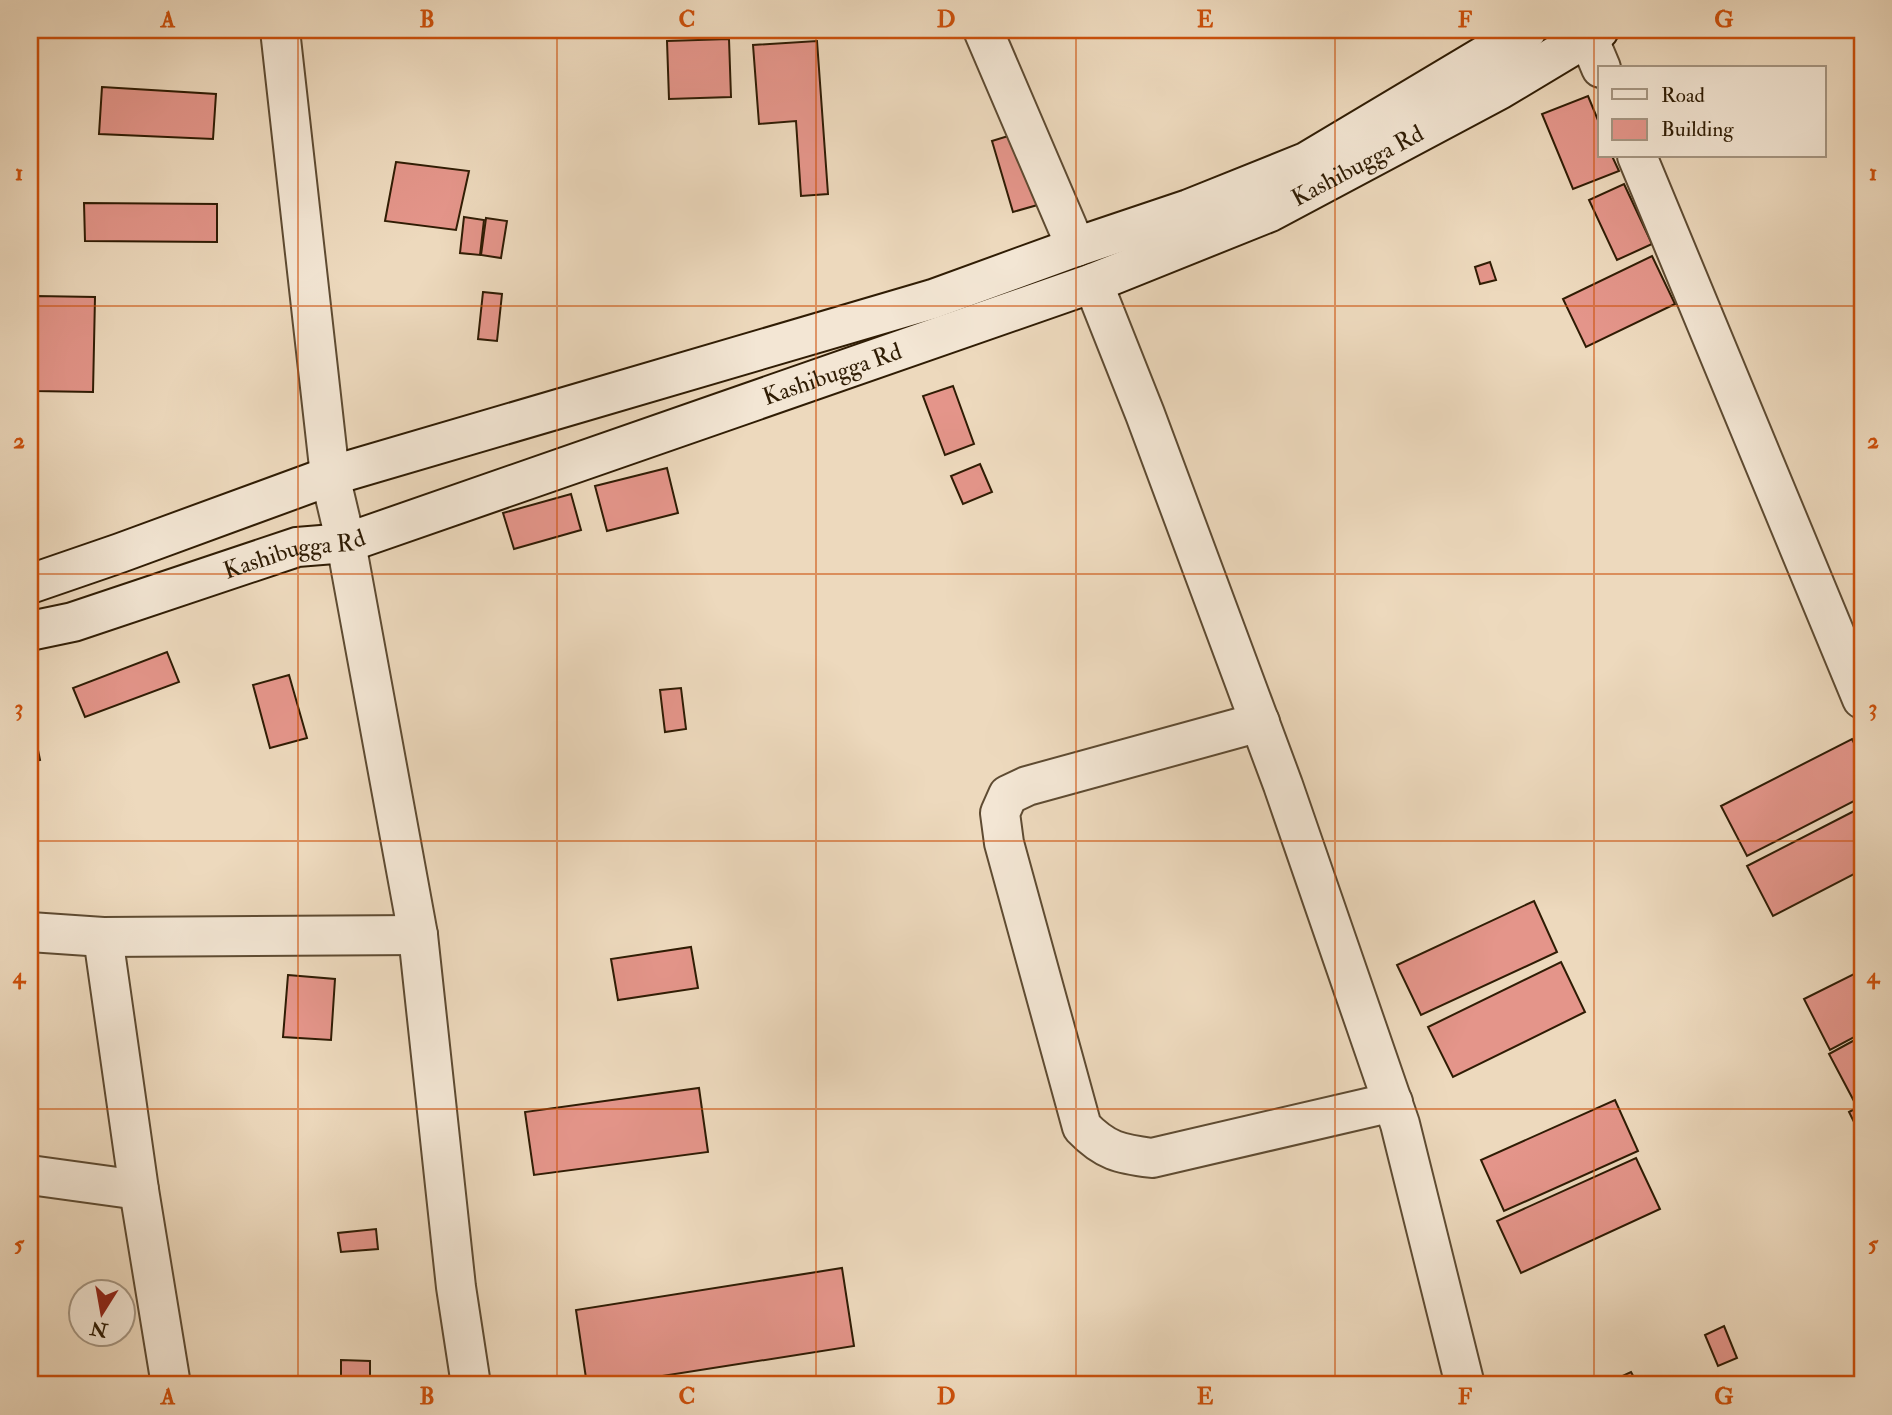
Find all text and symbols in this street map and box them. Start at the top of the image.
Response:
text: A [160,5,176,34]
text: B [419,5,435,34]
text: C [679,5,695,34]
text: D [937,5,955,34]
text: E [1197,5,1214,34]
text: F [1458,5,1473,34]
text: G [1714,5,1734,34]
legend [1598,66,1826,158]
text: Road [1661,82,1706,109]
text: Building [1661,116,1734,143]
street label: Kashibugga Rd [1286,118,1429,213]
text: 1 [15,158,23,187]
text: 1 [1869,158,1877,187]
street label: Kashibugga Rd [758,335,906,412]
text: 2 [13,426,25,455]
text: 2 [1867,426,1879,455]
street label: Kashibugga Rd [219,522,369,586]
text: 3 [15,693,23,722]
text: 3 [1869,693,1877,722]
text: 4 [12,961,27,990]
text: 4 [1866,961,1881,990]
text: 5 [14,1229,25,1258]
text: 5 [1868,1229,1879,1258]
north arrow [66,1278,136,1348]
text: N [87,1315,111,1342]
text: A [160,1382,176,1411]
text: B [419,1382,435,1411]
text: C [679,1382,695,1411]
text: D [937,1382,955,1411]
text: E [1197,1382,1214,1411]
text: F [1458,1382,1473,1411]
text: G [1714,1382,1734,1411]

